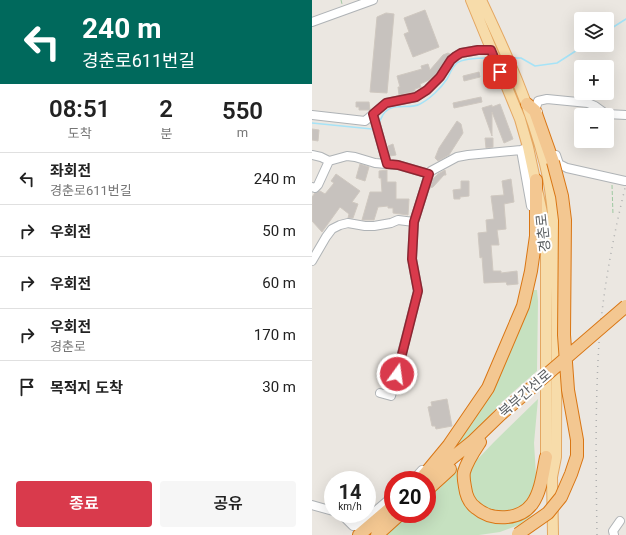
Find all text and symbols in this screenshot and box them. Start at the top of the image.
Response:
text: 240 m [82,12,161,45]
map controls [574,12,614,148]
button: layers [574,12,614,52]
icon: left [16,16,68,68]
text: 경춘로611번길 [82,50,195,71]
pin [483,55,517,89]
button: + [574,60,614,100]
icon: arrive [489,61,511,83]
text: 08:51 [49,95,110,123]
text: 2 [159,95,173,123]
text: 550 [222,97,263,125]
button: − [574,108,614,148]
text: m [237,125,248,140]
text: 도착 [68,126,92,141]
text: 분 [160,126,172,141]
text: 좌회전 [50,162,91,180]
icon: left [16,168,38,190]
text: 240 m [254,170,296,188]
text: 경춘로611번길 [50,183,132,198]
street label: 경춘로 [533,213,553,253]
icon: right [16,220,38,242]
text: 50 m [262,222,296,240]
text: 우회전 [50,223,91,241]
icon: right [16,272,38,294]
text: 60 m [262,274,296,292]
text: 우회전 [50,275,91,293]
text: 우회전 [50,318,91,336]
icon: right [16,324,38,346]
text: 170 m [254,326,296,344]
text: 경춘로 [50,339,86,354]
position arrow [376,353,418,395]
street label: 북부간선로 [495,366,555,420]
icon: arrive [16,376,38,398]
text: 30 m [262,378,296,396]
text: 목적지 도착 [50,379,123,397]
speed limit sign: 20 [384,471,436,523]
text: 14 [339,480,361,504]
button: 종료 [16,481,152,527]
button: 공유 [160,481,296,527]
text: km/h [338,501,362,512]

